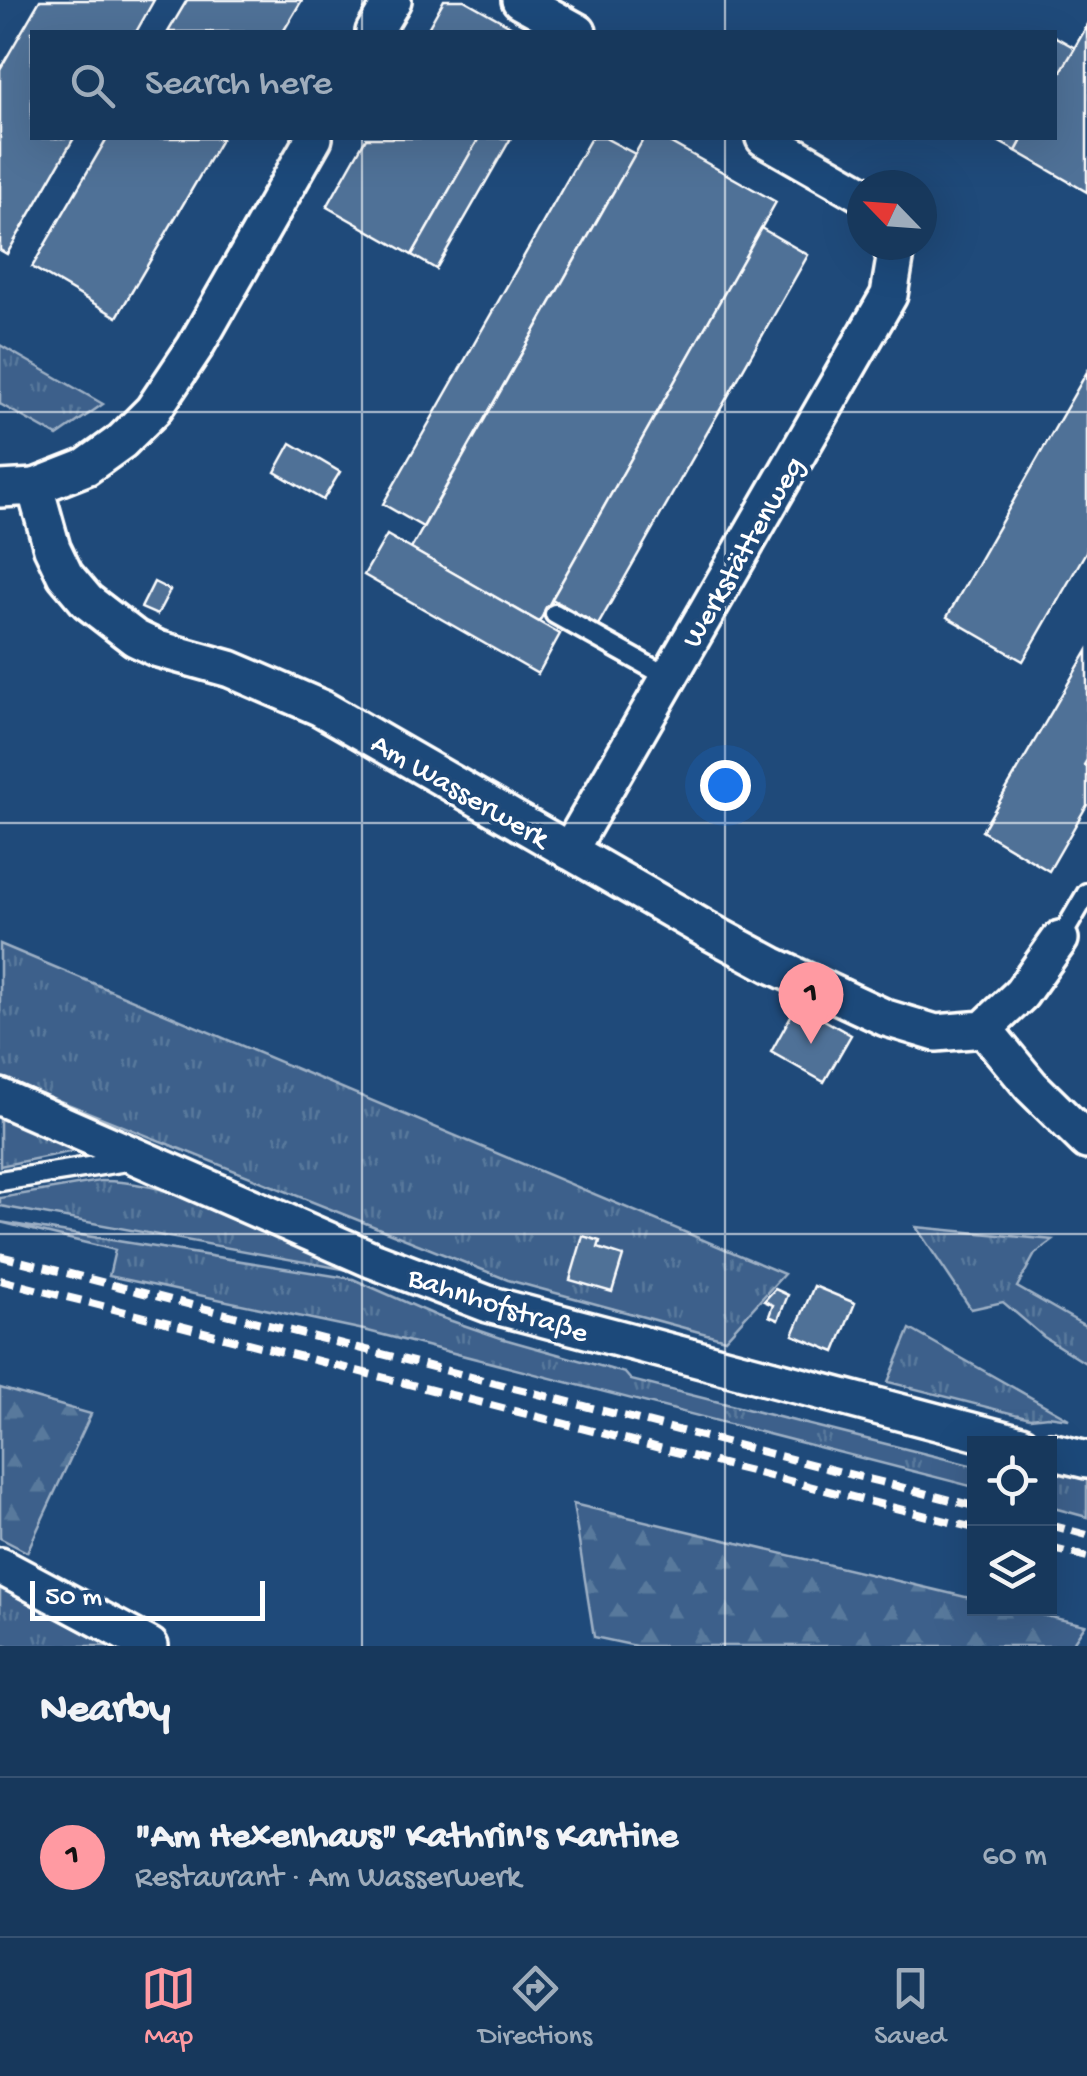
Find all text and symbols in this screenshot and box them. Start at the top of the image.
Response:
search box [30,30,1057,140]
icon: search [65,58,120,113]
text: Search here [145,63,332,107]
north arrow [847,170,937,260]
street label: Werkstättenweg [676,451,814,655]
street label: Am Wasserwerk [364,728,556,859]
your location [700,760,751,811]
pin: 1 [778,962,844,1044]
street label: Bahnhofstraße [402,1261,593,1353]
map controls [967,1436,1057,1616]
button: locate [967,1436,1057,1526]
button: layers [967,1526,1057,1616]
scale bar [30,1576,265,1620]
text: 50 m [45,1582,102,1615]
text: Nearby [40,1687,170,1736]
text: "Am Hexenhaus" Kathrin's Kantine [135,1816,678,1860]
text: 1 [66,1838,79,1876]
text: 60 m [982,1838,1047,1876]
text: Restaurant · Am Wasserwerk [135,1860,521,1898]
tab: Map [141,1961,196,2054]
tab: Directions [478,1961,592,2054]
tab: Saved [874,1961,946,2054]

